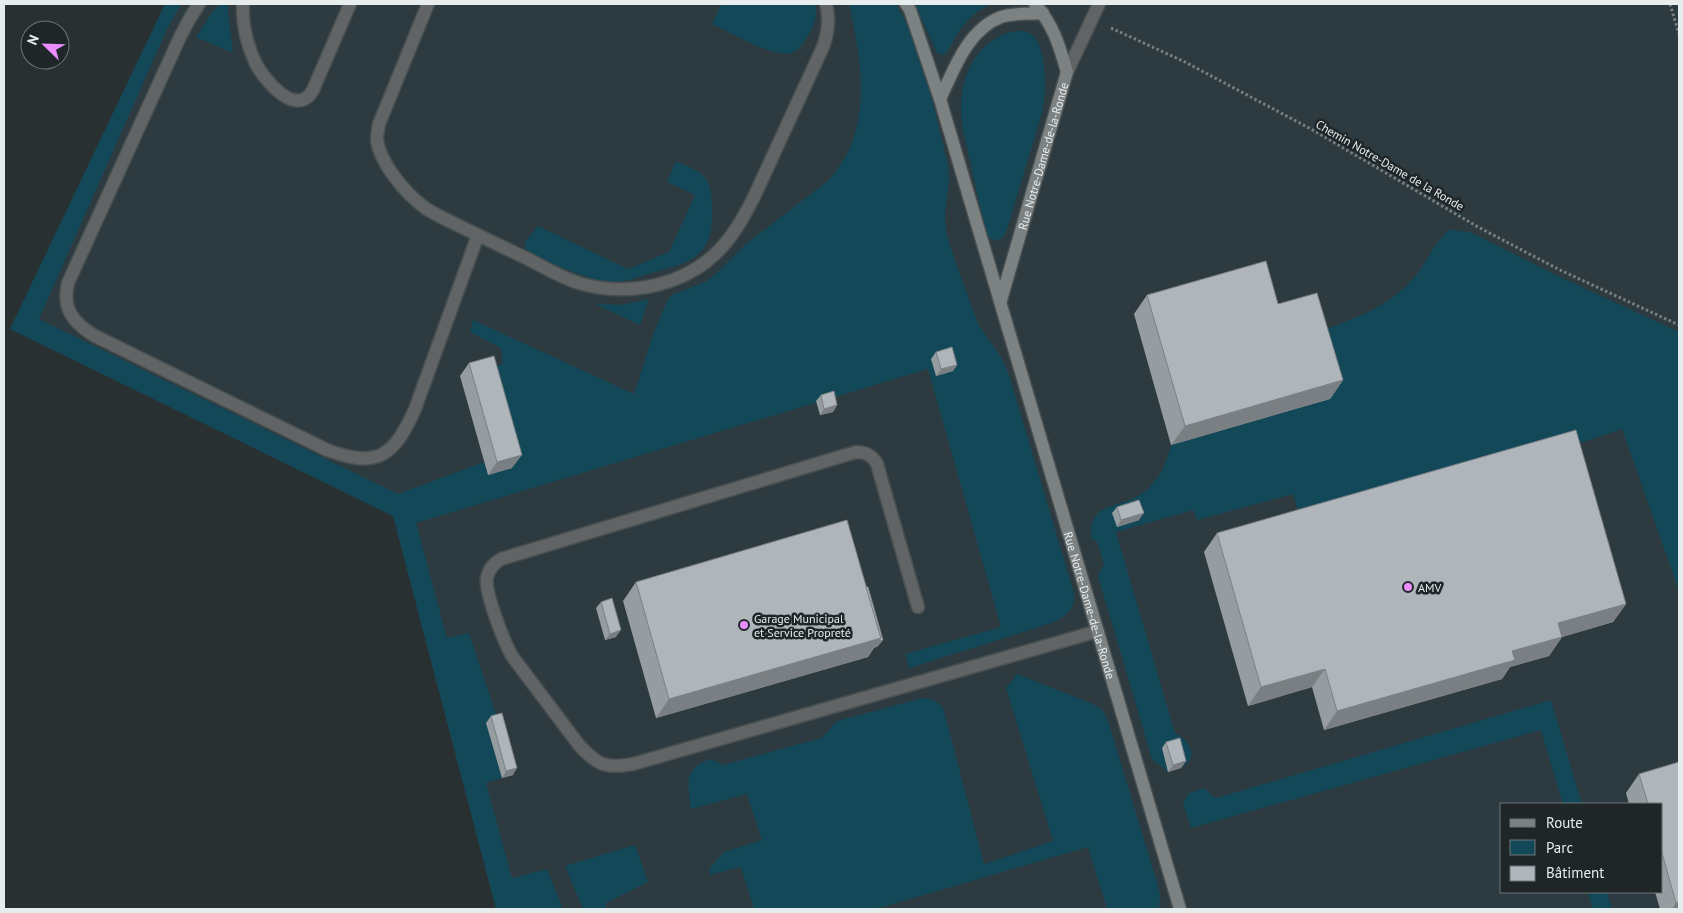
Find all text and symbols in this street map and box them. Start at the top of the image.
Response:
north arrow [20,20,70,70]
text: N [23,32,43,48]
street label: Rue Notre-Dame-de-la-Ronde [1014,80,1071,231]
street label: Chemin Notre-Dame de la Ronde [1313,116,1467,214]
street label: Rue Notre-Dame-de-la-Ronde [1061,530,1119,681]
place label: AMV [1418,580,1442,595]
marker: AMV [1402,581,1414,593]
place label: Garage Municipal et Service Propreté [754,611,851,640]
marker: Garage Municipal et Service Propreté [738,619,750,631]
legend [1500,803,1663,893]
text: Route [1546,813,1583,832]
text: Parc [1546,838,1573,857]
text: Bâtiment [1546,863,1604,882]

